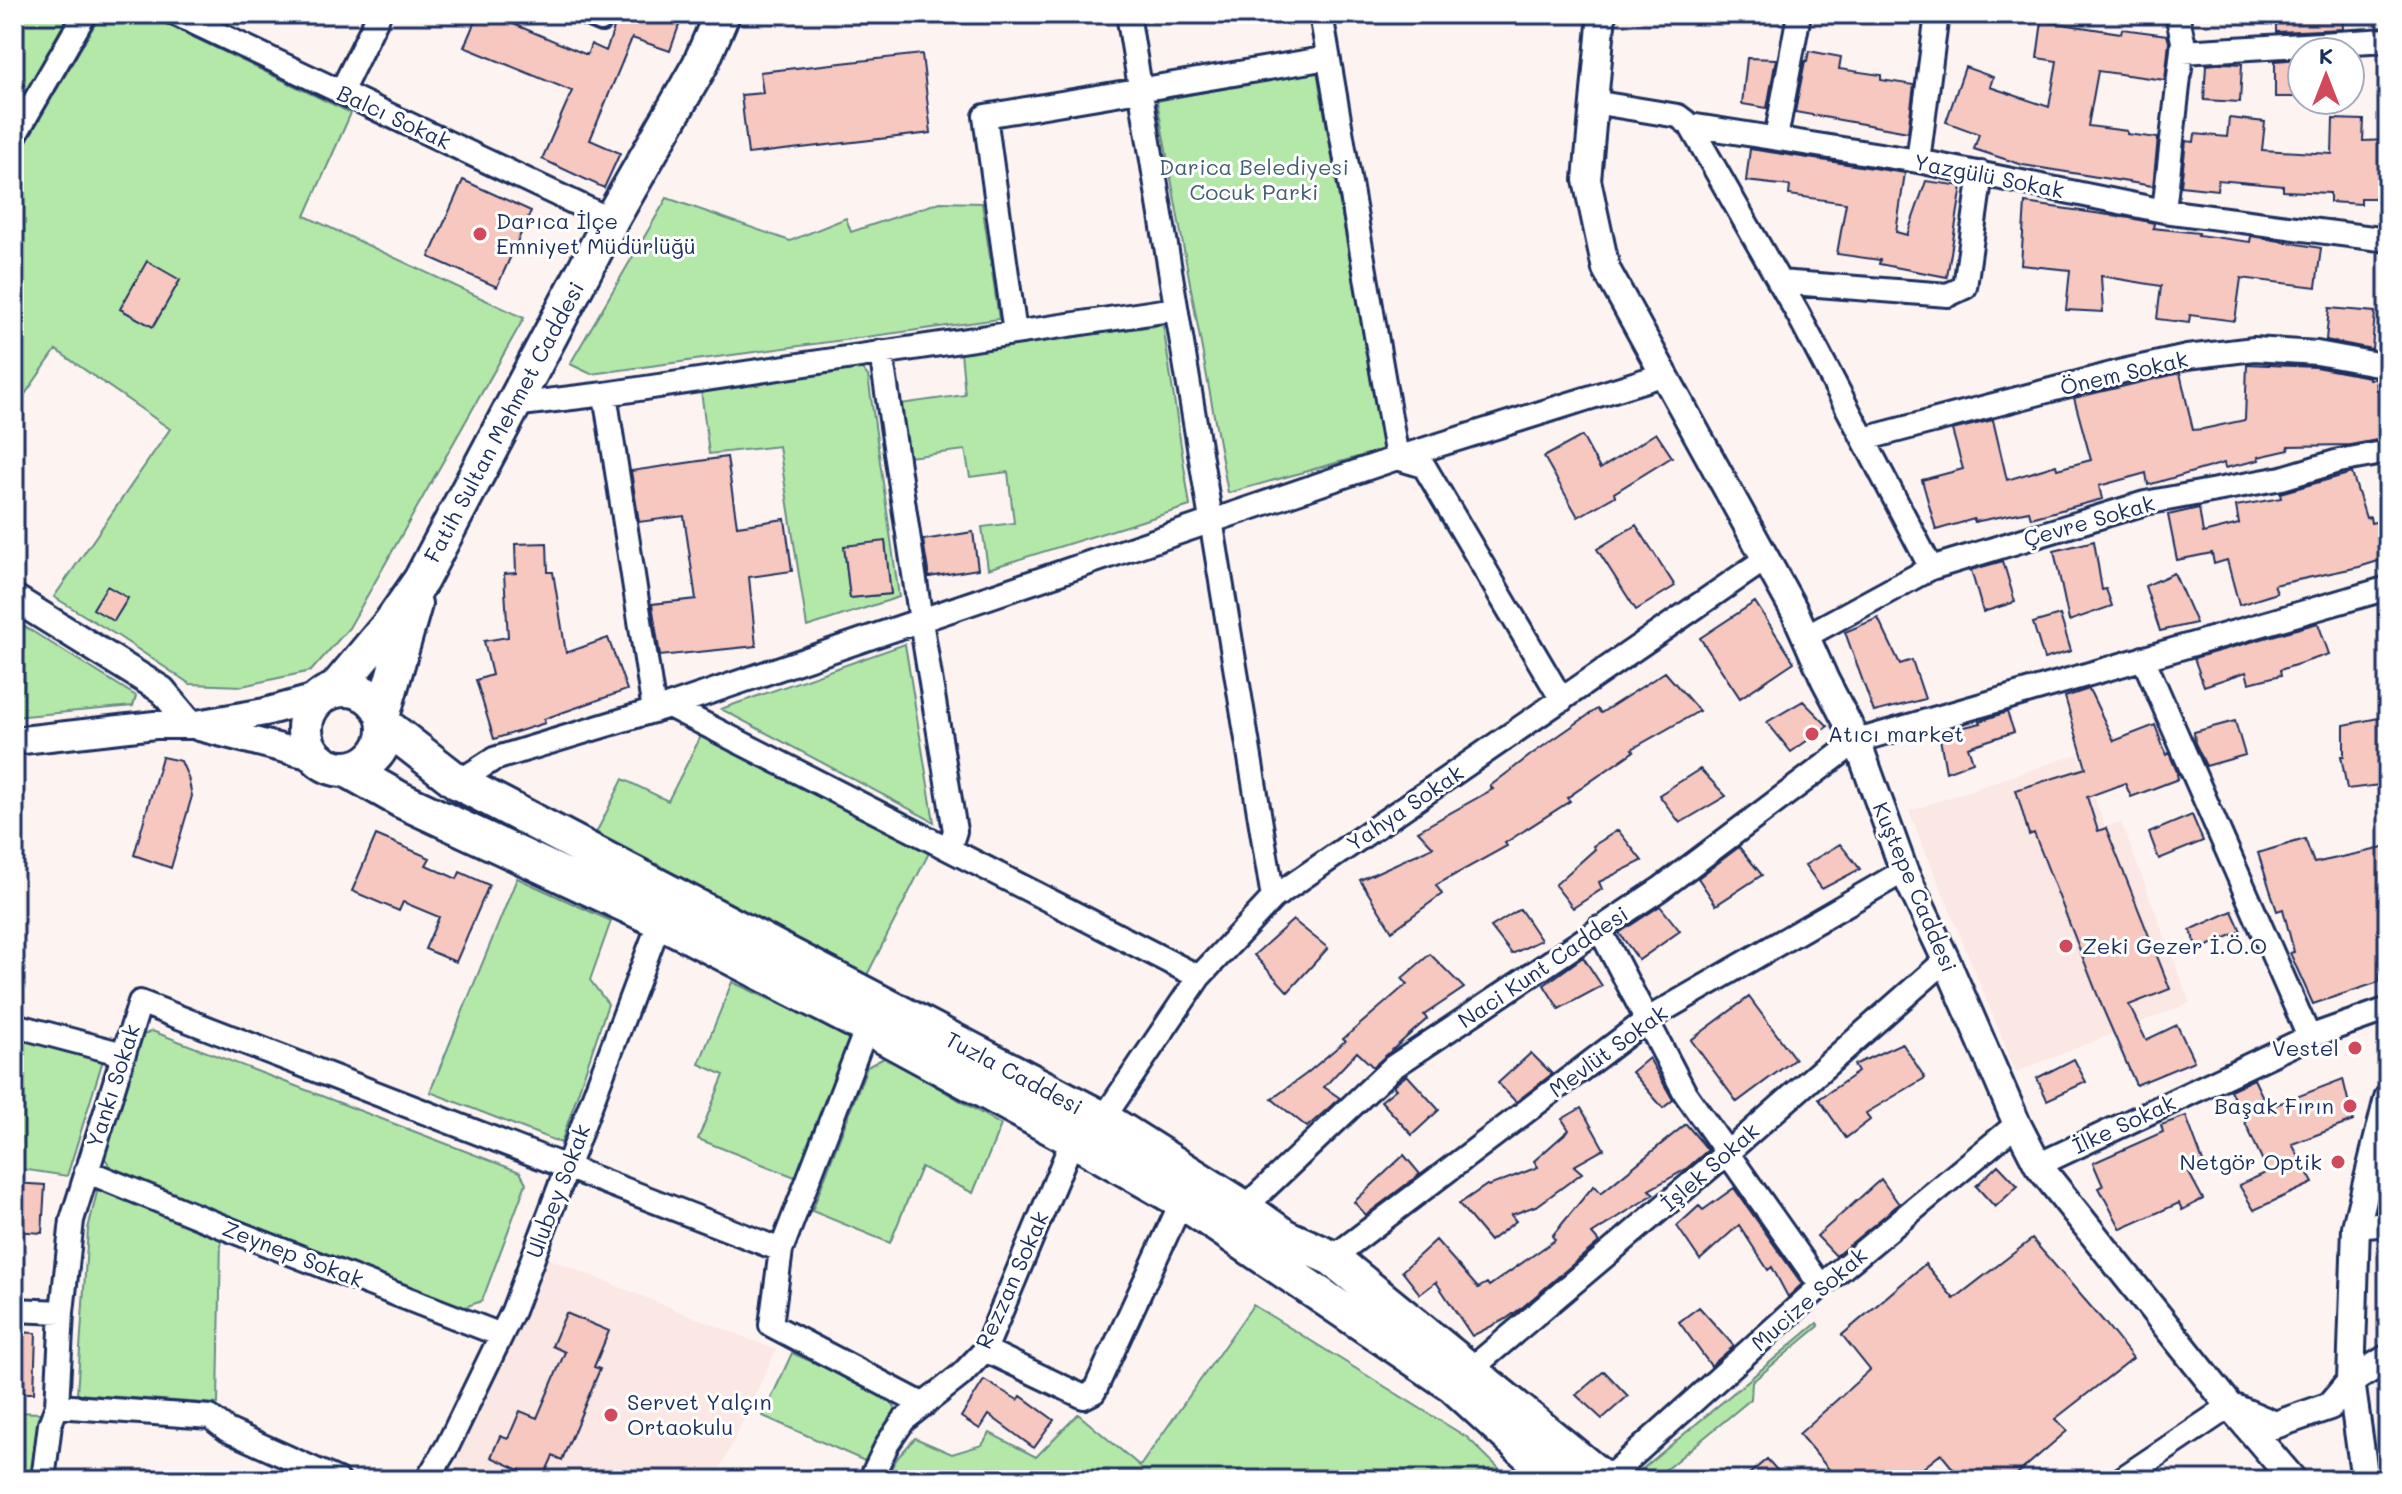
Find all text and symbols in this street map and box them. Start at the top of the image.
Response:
north arrow [2286,36,2366,116]
text: K [2319,41,2333,70]
street label: Balcı Sokak [333,78,456,156]
street label: Yazgülü Sokak [1912,147,2067,204]
park label: Darica Belediyesi Cocuk Parki [1159,152,1349,206]
place label: Darıca İlçe Emniyet Müdürlüğü [496,206,696,260]
marker: Darıca İlçe Emniyet Müdürlüğü [471,225,489,243]
street label: Fatih Sultan Mehmet Caddesi [417,276,590,567]
street label: Önem Sokak [2057,344,2191,401]
street label: Çevre Sokak [2020,488,2158,553]
place label: Atıcı market [1828,719,1964,748]
marker: Atıcı market [1803,725,1821,743]
street label: Yahya Sokak [1341,758,1469,857]
street label: Kuştepe Caddesi [1867,797,1964,976]
street label: Naci Kunt Caddesi [1452,899,1633,1034]
place label: Zeki Gezer İ.Ö.O [2082,931,2267,960]
marker: Zeki Gezer İ.Ö.O [2057,937,2075,955]
street label: Mevlüt Sokak [1543,998,1673,1103]
street label: Yankı Sokak [79,1020,146,1151]
street label: Tuzla Caddesi [941,1024,1088,1121]
place label: Vestel [2272,1033,2339,1062]
marker: Vestel [2346,1039,2364,1057]
street label: İlke Sokak [2068,1087,2180,1160]
place label: Başak Fırın [2214,1091,2334,1120]
marker: Başak Fırın [2341,1097,2359,1115]
street label: İşlek Sokak [1655,1116,1765,1217]
street label: Ulubey Sokak [519,1120,596,1262]
place label: Netgör Optik [2179,1147,2322,1176]
marker: Netgör Optik [2329,1153,2347,1171]
street label: Rezzan Sokak [968,1206,1055,1353]
street label: Zeynep Sokak [219,1213,368,1294]
street label: Mucize Sokak [1745,1240,1873,1357]
place label: Servet Yalçın Ortaokulu [627,1387,772,1441]
marker: Servet Yalçın Ortaokulu [602,1406,620,1424]

